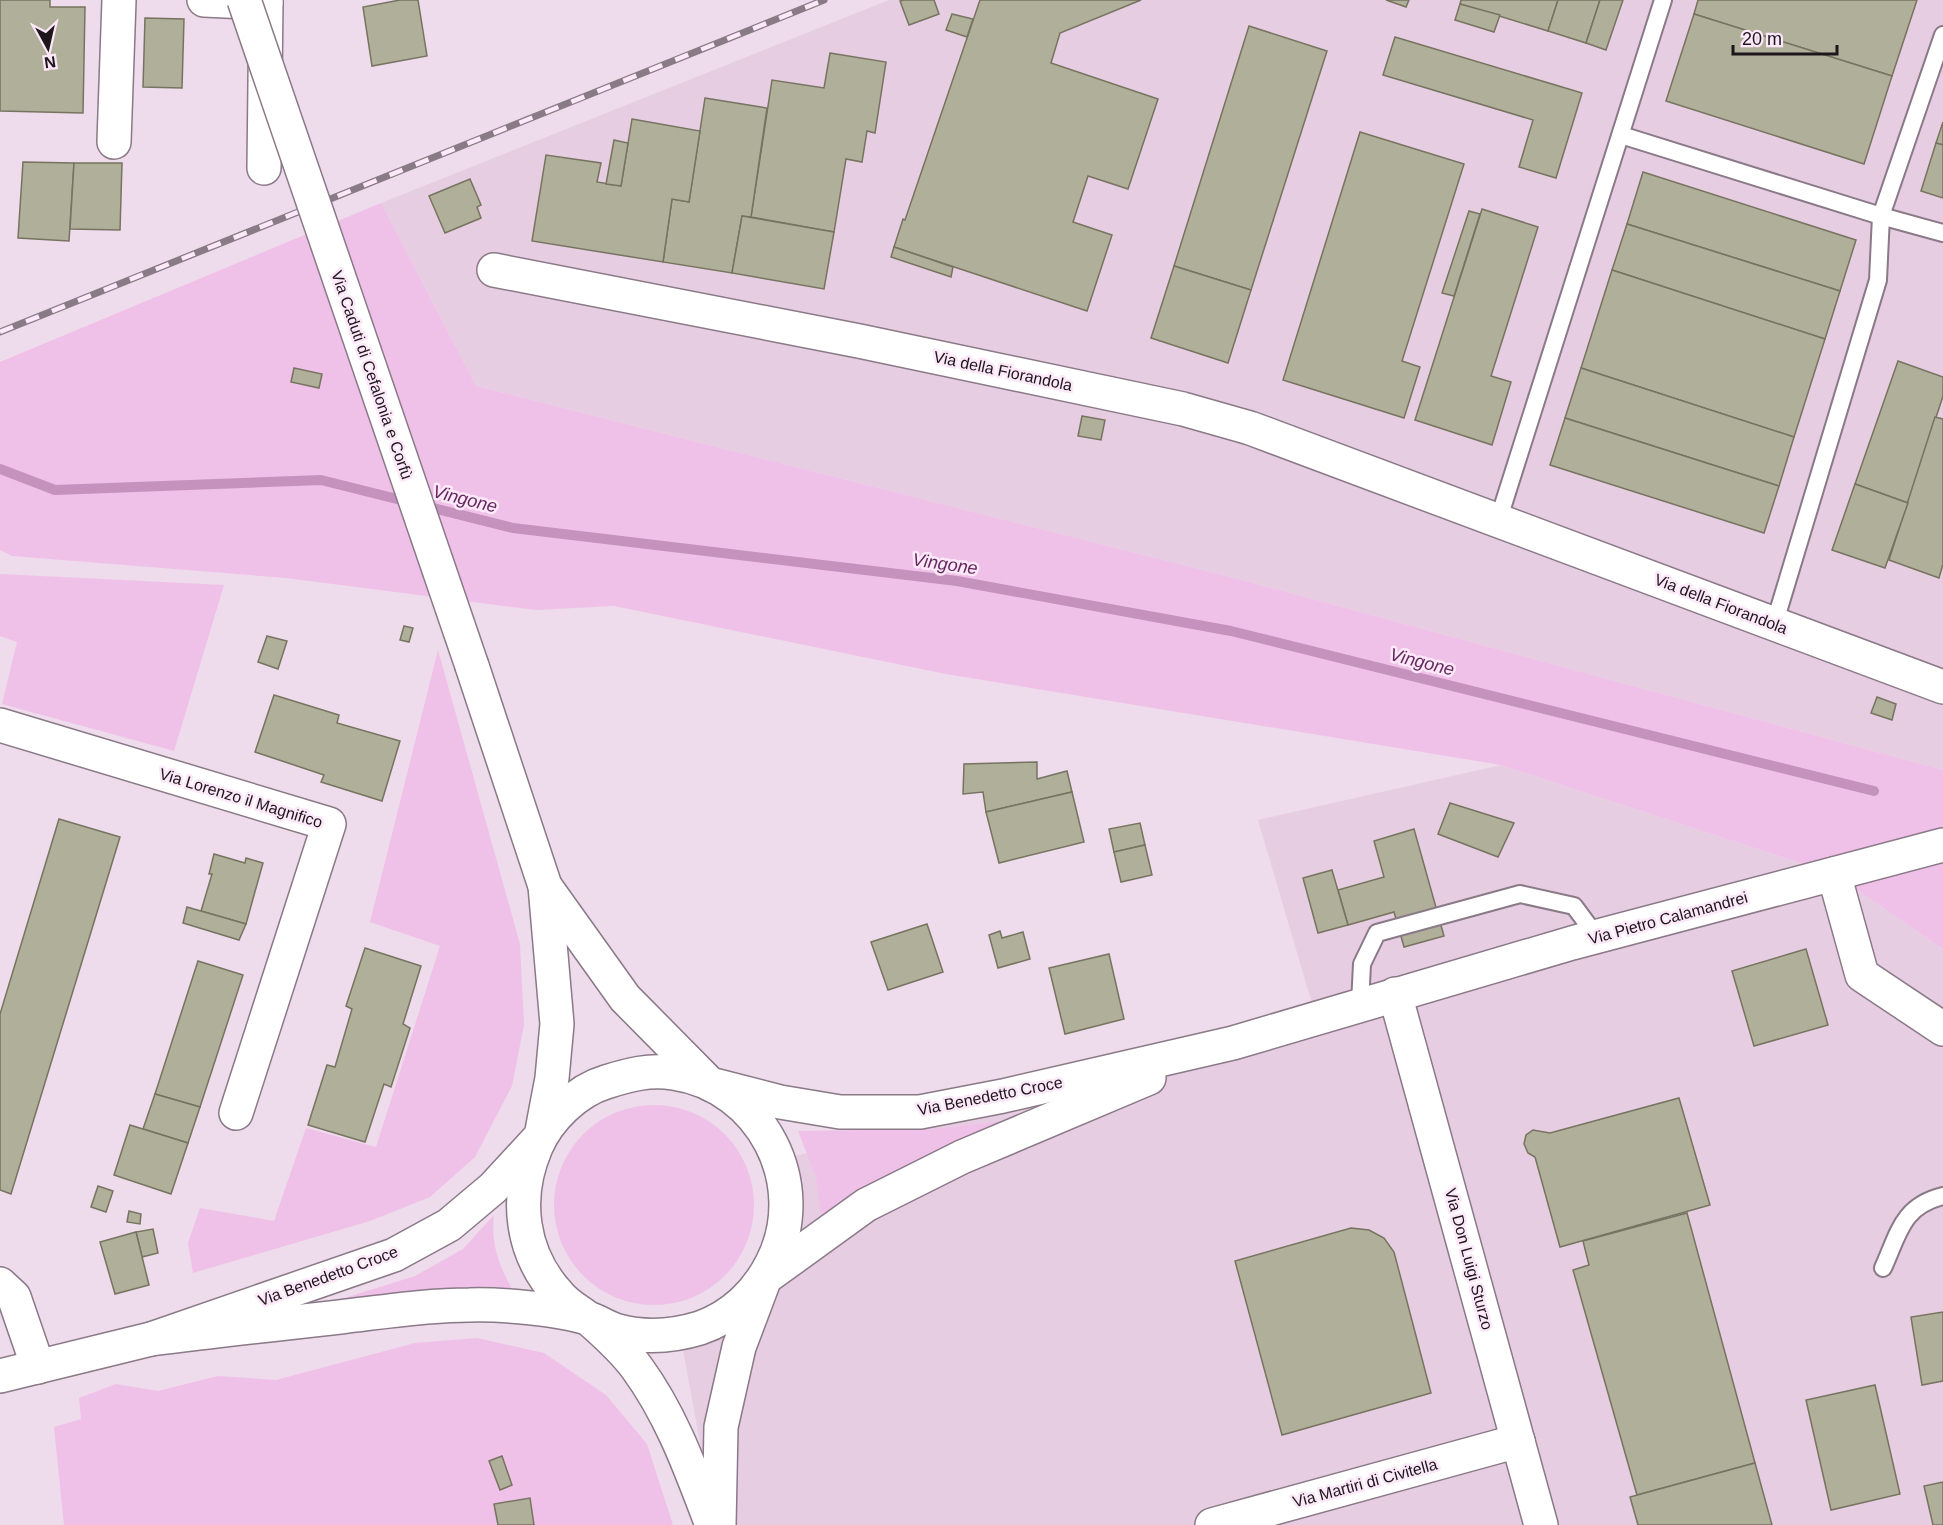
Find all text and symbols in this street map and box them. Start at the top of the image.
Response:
north arrow [18,18,78,78]
scale bar [1733,18,1836,56]
text: 20 m [1742,29,1782,49]
text: N [43,53,57,72]
street label: Via Caduti di Cefalonia e Corfù [328,269,416,481]
street label: Via della Fiorandola [932,348,1074,394]
water label: Vingone [431,481,499,517]
water label: Vingone [911,550,979,578]
street label: Via della Fiorandola [1652,571,1790,637]
water label: Vingone [1388,644,1456,680]
street label: Via Lorenzo il Magnifico [157,765,325,831]
street label: Via Pietro Calamandrei [1586,889,1750,947]
street label: Via Benedetto Croce [916,1074,1064,1118]
street label: Via Don Luigi Sturzo [1442,1186,1496,1332]
street label: Via Benedetto Croce [256,1243,400,1309]
street label: Via Martiri di Civitella [1291,1455,1439,1511]

